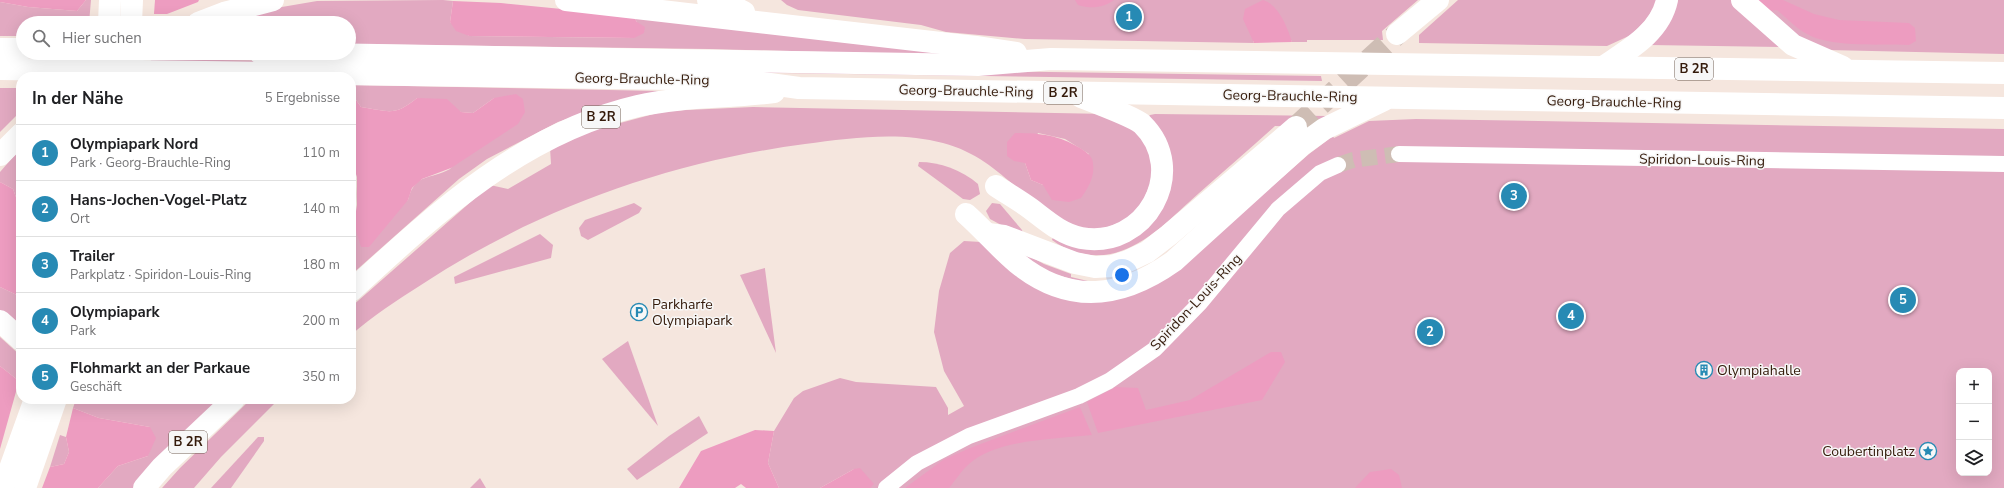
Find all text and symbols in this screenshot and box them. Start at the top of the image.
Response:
pin: 1 [1116,2,1142,32]
search box [16,16,356,60]
icon: search [30,27,52,49]
text: Hier suchen [62,28,142,48]
road number: B 2R [1675,58,1713,80]
street label: Georg-Brauchle-Ring [574,68,710,90]
street label: Georg-Brauchle-Ring [898,80,1034,102]
road number: B 2R [1044,82,1082,104]
street label: Georg-Brauchle-Ring [1222,85,1358,107]
text: In der Nähe [32,87,123,110]
text: 5 Ergebnisse [265,89,340,107]
street label: Georg-Brauchle-Ring [1546,91,1682,113]
road number: B 2R [582,106,620,128]
text: Olympiapark Nord [70,134,198,154]
text: 1 [41,144,49,162]
text: 110 m [302,144,340,162]
street label: Spiridon-Louis-Ring [1639,149,1765,171]
text: Park · Georg-Brauchle-Ring [70,154,231,172]
pin: 3 [1501,181,1527,211]
text: Hans-Jochen-Vogel-Platz [70,190,247,210]
text: 2 [41,200,49,218]
text: 140 m [302,200,340,218]
text: Ort [70,210,90,228]
text: Trailer [70,246,115,266]
street label: Spiridon-Louis-Ring [1146,249,1246,355]
text: 3 [41,256,49,274]
text: 180 m [302,256,340,274]
your location [1112,265,1132,285]
text: Parkplatz · Spiridon-Louis-Ring [70,266,251,284]
pin: 5 [1890,285,1916,315]
place label: Parkharfe Olympiapark [652,295,733,330]
pin: 4 [1558,301,1584,331]
text: Olympiapark [70,302,160,322]
parking icon: Parkharfe Olympiapark [629,302,649,322]
text: 4 [41,312,49,330]
text: 200 m [302,312,340,330]
pin: 2 [1417,317,1443,347]
text: Park [70,322,96,340]
text: Flohmarkt an der Parkaue [70,358,250,378]
building icon: Olympiahalle [1694,360,1714,380]
place label: Olympiahalle [1717,361,1801,380]
text: 5 [41,368,49,386]
text: 350 m [302,368,340,386]
map controls [1956,368,1992,476]
button: + [1956,368,1992,404]
text: Geschäft [70,378,121,396]
button: − [1956,404,1992,440]
road number: B 2R [169,431,207,453]
button: layers [1956,440,1992,476]
place icon: Coubertinplatz [1918,441,1938,461]
place label: Coubertinplatz [1822,442,1916,461]

